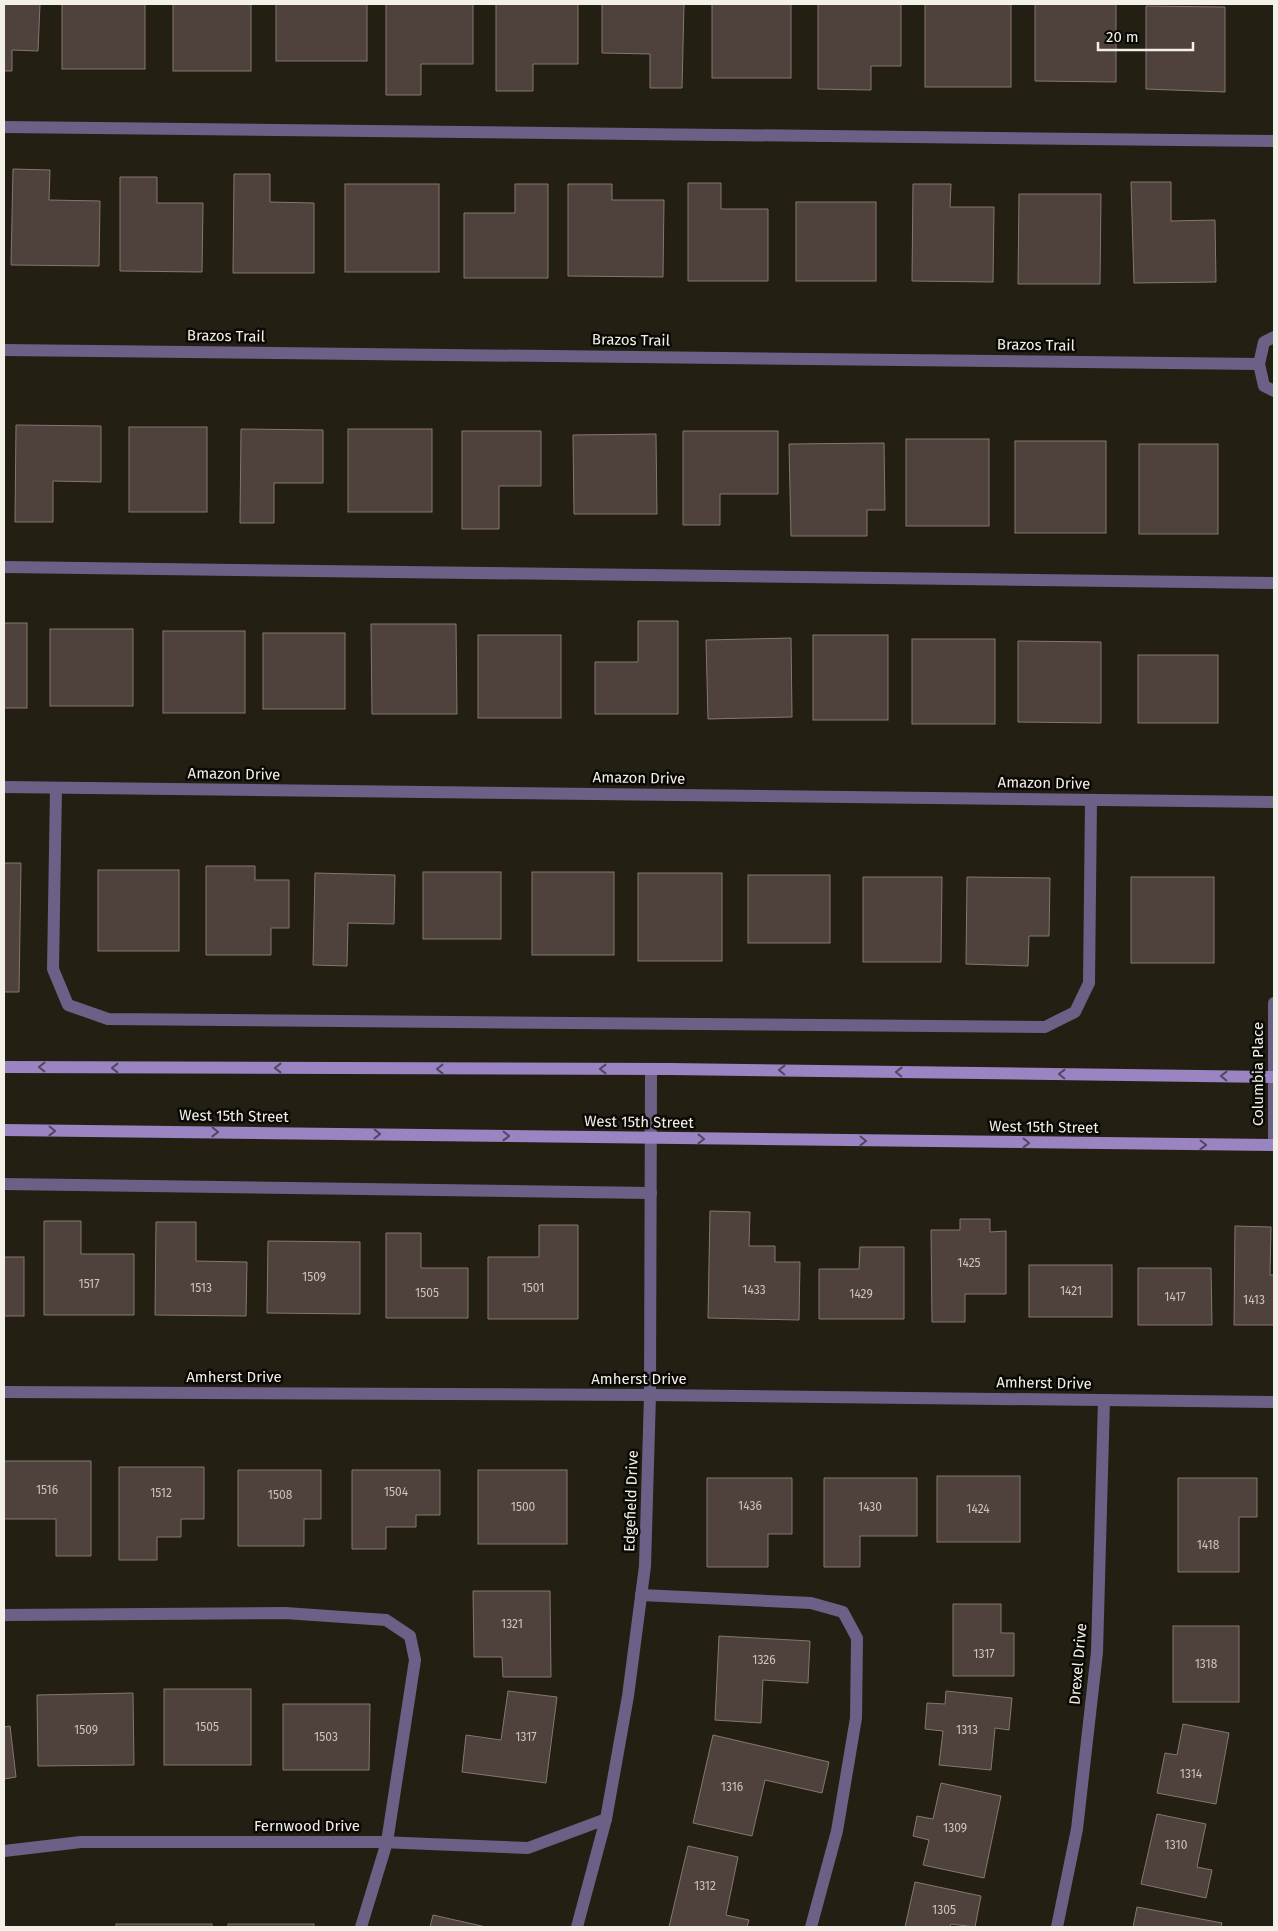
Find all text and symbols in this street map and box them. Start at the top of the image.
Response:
scale bar [1098,20,1193,52]
text: 20 m [1106,28,1139,46]
street label: Brazos Trail [187,326,266,346]
street label: Brazos Trail [592,330,671,350]
street label: Brazos Trail [997,335,1076,355]
street label: Amazon Drive [187,764,281,784]
street label: Amazon Drive [592,768,686,788]
street label: Amazon Drive [997,773,1091,793]
street label: Columbia Place [1249,1022,1267,1126]
one-way arrow [37,1062,45,1072]
one-way arrow [111,1063,118,1073]
one-way arrow [273,1063,281,1073]
one-way arrow [436,1064,444,1074]
one-way arrow [598,1064,606,1074]
one-way arrow [778,1065,786,1075]
one-way arrow [895,1067,903,1077]
one-way arrow [1058,1069,1066,1079]
one-way arrow [1220,1071,1228,1082]
street label: West 15th Street [179,1106,290,1126]
street label: West 15th Street [584,1112,695,1132]
street label: West 15th Street [989,1117,1100,1137]
one-way arrow [49,1125,57,1136]
one-way arrow [211,1127,219,1138]
one-way arrow [374,1129,382,1139]
one-way arrow [502,1131,510,1141]
one-way arrow [697,1134,705,1144]
one-way arrow [860,1136,867,1146]
one-way arrow [1022,1138,1030,1148]
one-way arrow [1200,1140,1207,1150]
house number: 1425 [957,1256,981,1270]
house number: 1509 [302,1270,326,1284]
house number: 1517 [78,1277,100,1291]
house number: 1513 [190,1281,212,1295]
house number: 1501 [522,1281,544,1295]
house number: 1433 [742,1283,766,1297]
house number: 1421 [1060,1284,1082,1298]
house number: 1505 [415,1286,439,1300]
house number: 1429 [849,1287,873,1301]
house number: 1417 [1164,1290,1186,1304]
house number: 1413 [1243,1293,1265,1307]
street label: Amherst Drive [186,1368,282,1386]
street label: Amherst Drive [591,1370,687,1388]
street label: Amherst Drive [996,1373,1092,1393]
street label: Edgefield Drive [620,1450,642,1552]
house number: 1516 [36,1483,58,1497]
house number: 1504 [384,1485,409,1499]
house number: 1512 [150,1486,172,1500]
house number: 1508 [268,1488,293,1502]
house number: 1436 [738,1499,762,1513]
house number: 1500 [511,1500,536,1514]
house number: 1430 [858,1500,882,1514]
house number: 1424 [966,1502,990,1516]
house number: 1418 [1197,1538,1220,1552]
house number: 1321 [501,1617,523,1631]
street label: Drexel Drive [1065,1622,1091,1706]
house number: 1317 [973,1647,995,1661]
house number: 1326 [752,1653,776,1667]
house number: 1318 [1195,1657,1218,1671]
house number: 1505 [195,1720,219,1734]
house number: 1509 [74,1723,98,1737]
house number: 1313 [956,1723,978,1737]
house number: 1503 [314,1730,338,1744]
house number: 1317 [515,1730,537,1744]
house number: 1314 [1180,1767,1203,1781]
house number: 1316 [721,1780,743,1794]
street label: Fernwood Drive [254,1817,360,1835]
house number: 1309 [943,1821,967,1835]
house number: 1310 [1165,1838,1188,1852]
house number: 1312 [694,1879,716,1893]
house number: 1305 [932,1903,956,1917]

